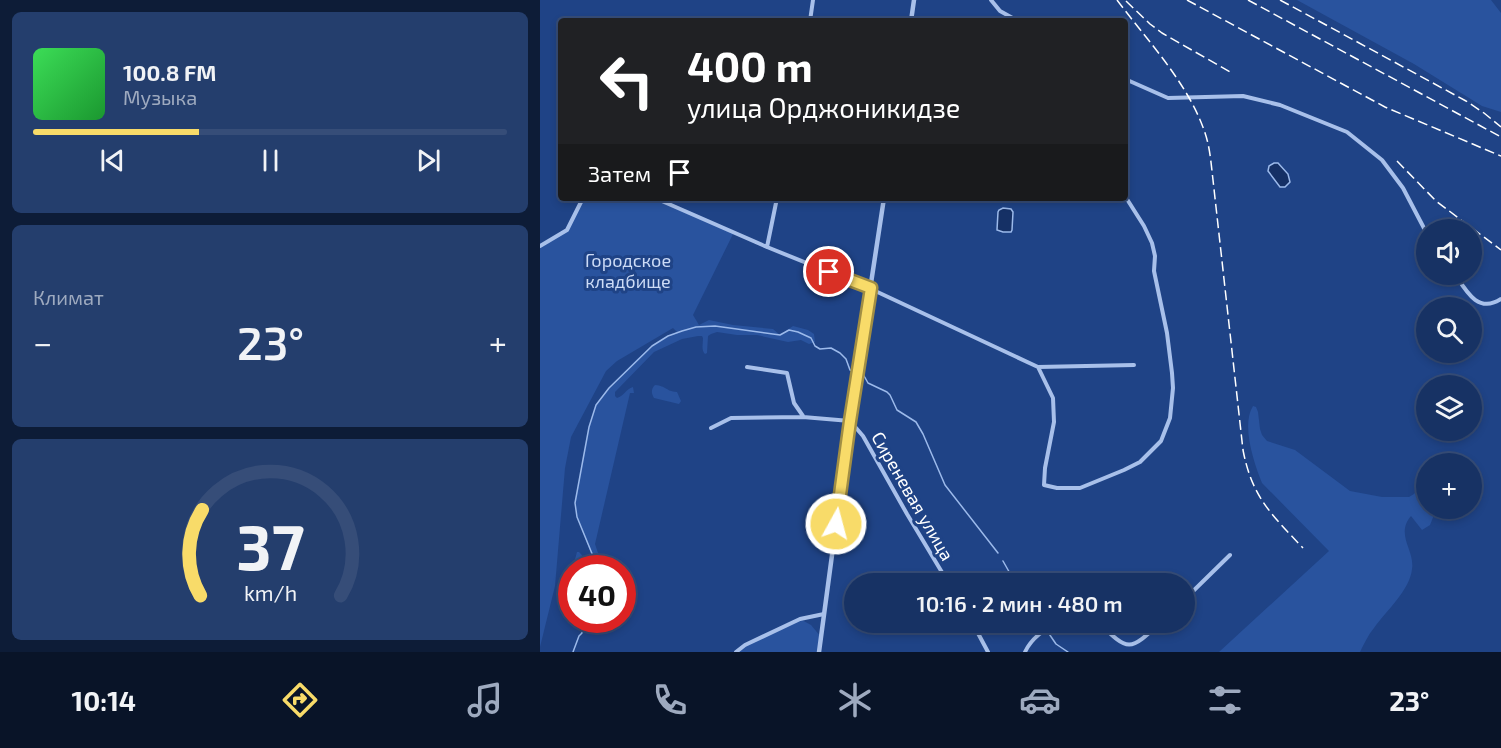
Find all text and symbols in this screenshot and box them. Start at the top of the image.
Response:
text: 400 m [687,40,813,90]
icon: left [588,42,666,120]
text: 100.8 FM [123,59,216,85]
text: Музыка [123,85,197,109]
text: улица Орджоникидзе [687,91,960,123]
icon: previous [96,144,129,177]
icon: pause [254,144,287,177]
icon: next [412,144,445,177]
icon: arrive [663,156,696,189]
text: Затем [588,160,651,186]
map controls [1416,219,1482,519]
button: sound [1416,219,1482,285]
pin [803,246,854,297]
park label: Городское кладбище [585,249,671,292]
icon: arrive [812,255,845,288]
text: Климат [33,285,104,309]
button: search [1416,297,1482,363]
text: 23° [237,315,304,369]
text: − [33,322,52,362]
text: + [489,322,507,362]
button: layers [1416,375,1482,441]
street label: Сиреневая улица [867,428,959,564]
button: + [1416,453,1482,519]
position arrow [804,492,868,556]
text: 37 [236,509,304,584]
speed limit sign: 40 [558,555,636,633]
text: km/h [243,581,297,606]
text: 10:16 · 2 мин · 480 m [916,590,1123,616]
icon: directions [279,679,321,721]
icon: music [464,679,506,721]
icon: phone [649,679,691,721]
icon: climate [834,679,876,721]
icon: car [1019,679,1061,721]
icon: filters [1204,679,1246,721]
text: 10:14 [72,684,136,716]
text: 23° [1389,684,1429,716]

